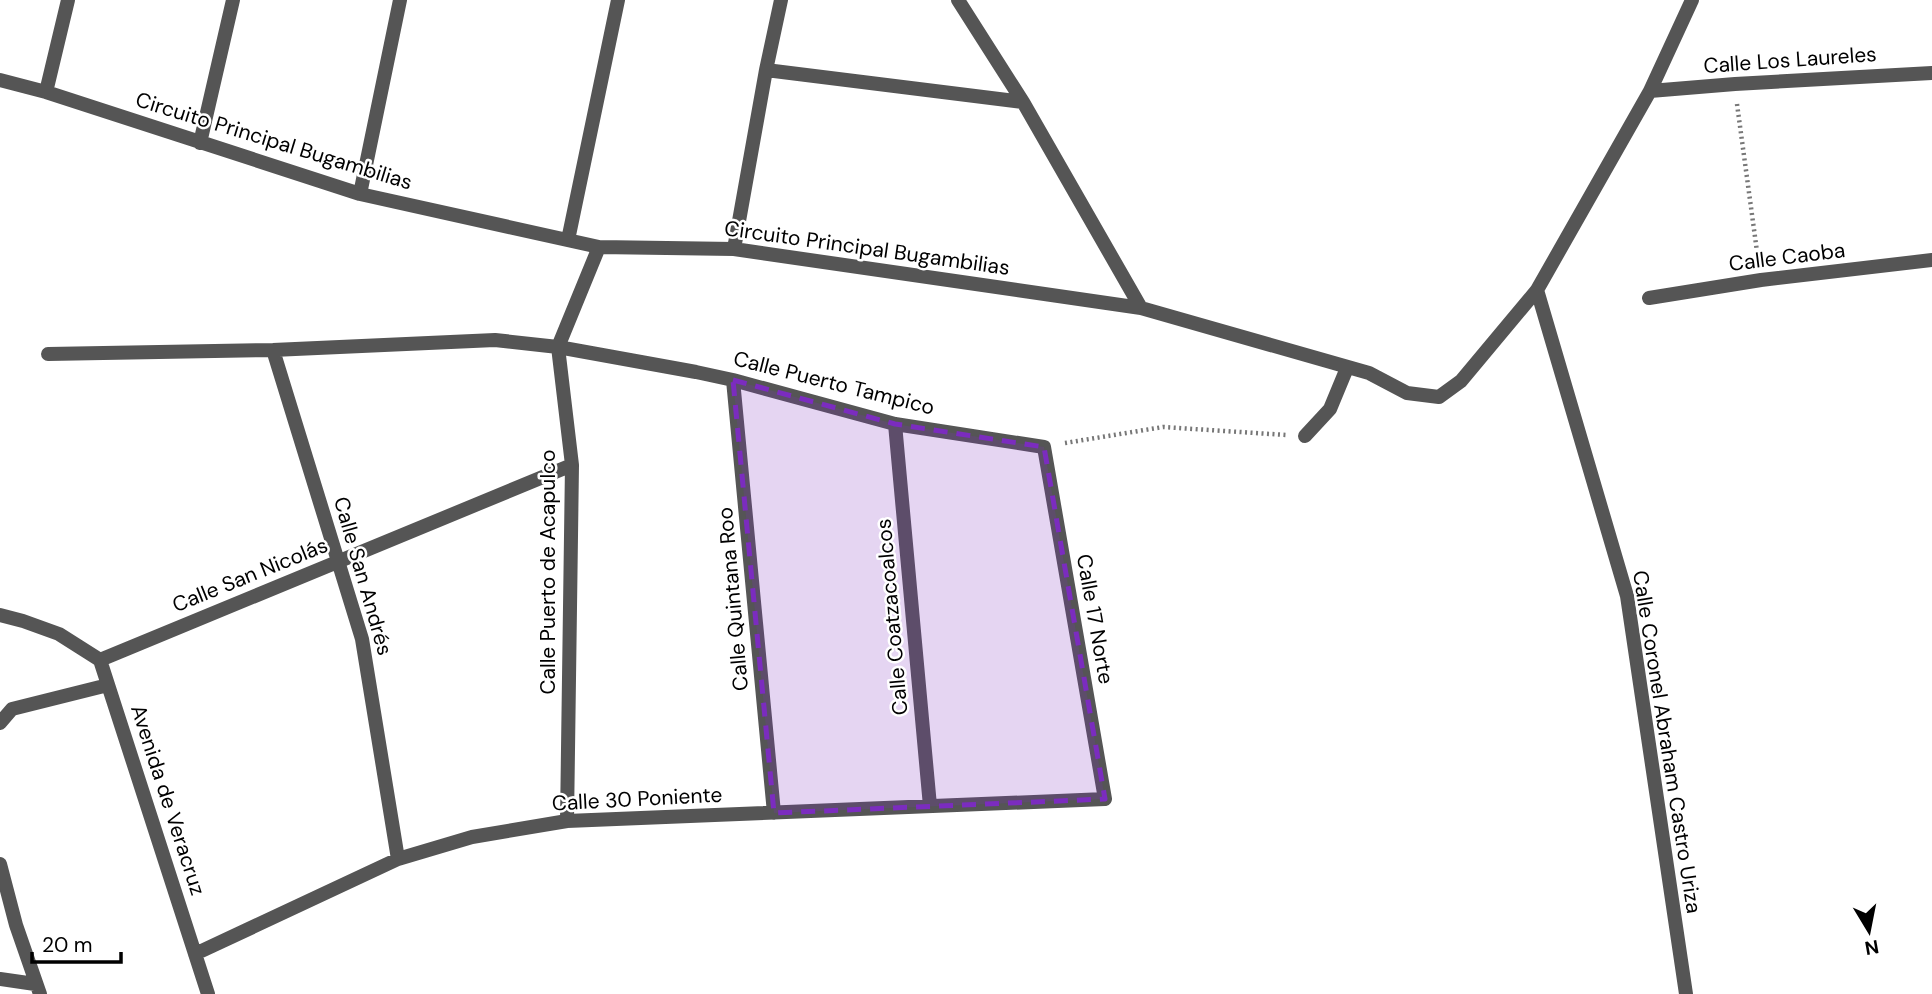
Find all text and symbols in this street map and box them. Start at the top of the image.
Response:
street label: Calle Los Laureles [1702,40,1878,80]
street label: Circuito Principal Bugambilias [132,86,416,196]
street label: Circuito Principal Bugambilias [723,214,1011,282]
street label: Calle Caoba [1727,236,1847,278]
street label: Calle Puerto Tampico [731,344,937,422]
street label: Calle Puerto de Acapulco [534,449,562,695]
street label: Calle San Andrés [327,493,399,659]
street label: Calle Quintana Roo [711,506,755,692]
street label: Calle Coatzacoalcos [869,518,915,716]
street label: Calle San Nicolás [168,531,332,619]
street label: Calle 17 Norte [1070,552,1120,686]
street label: Calle Coronel Abraham Castro Uriza [1626,569,1708,915]
street label: Avenida de Veracruz [124,701,212,899]
street label: Calle 30 Poniente [551,781,723,817]
north arrow [1834,896,1904,966]
scale bar [32,920,121,964]
text: 20 m [42,931,93,959]
text: N [1863,934,1881,961]

